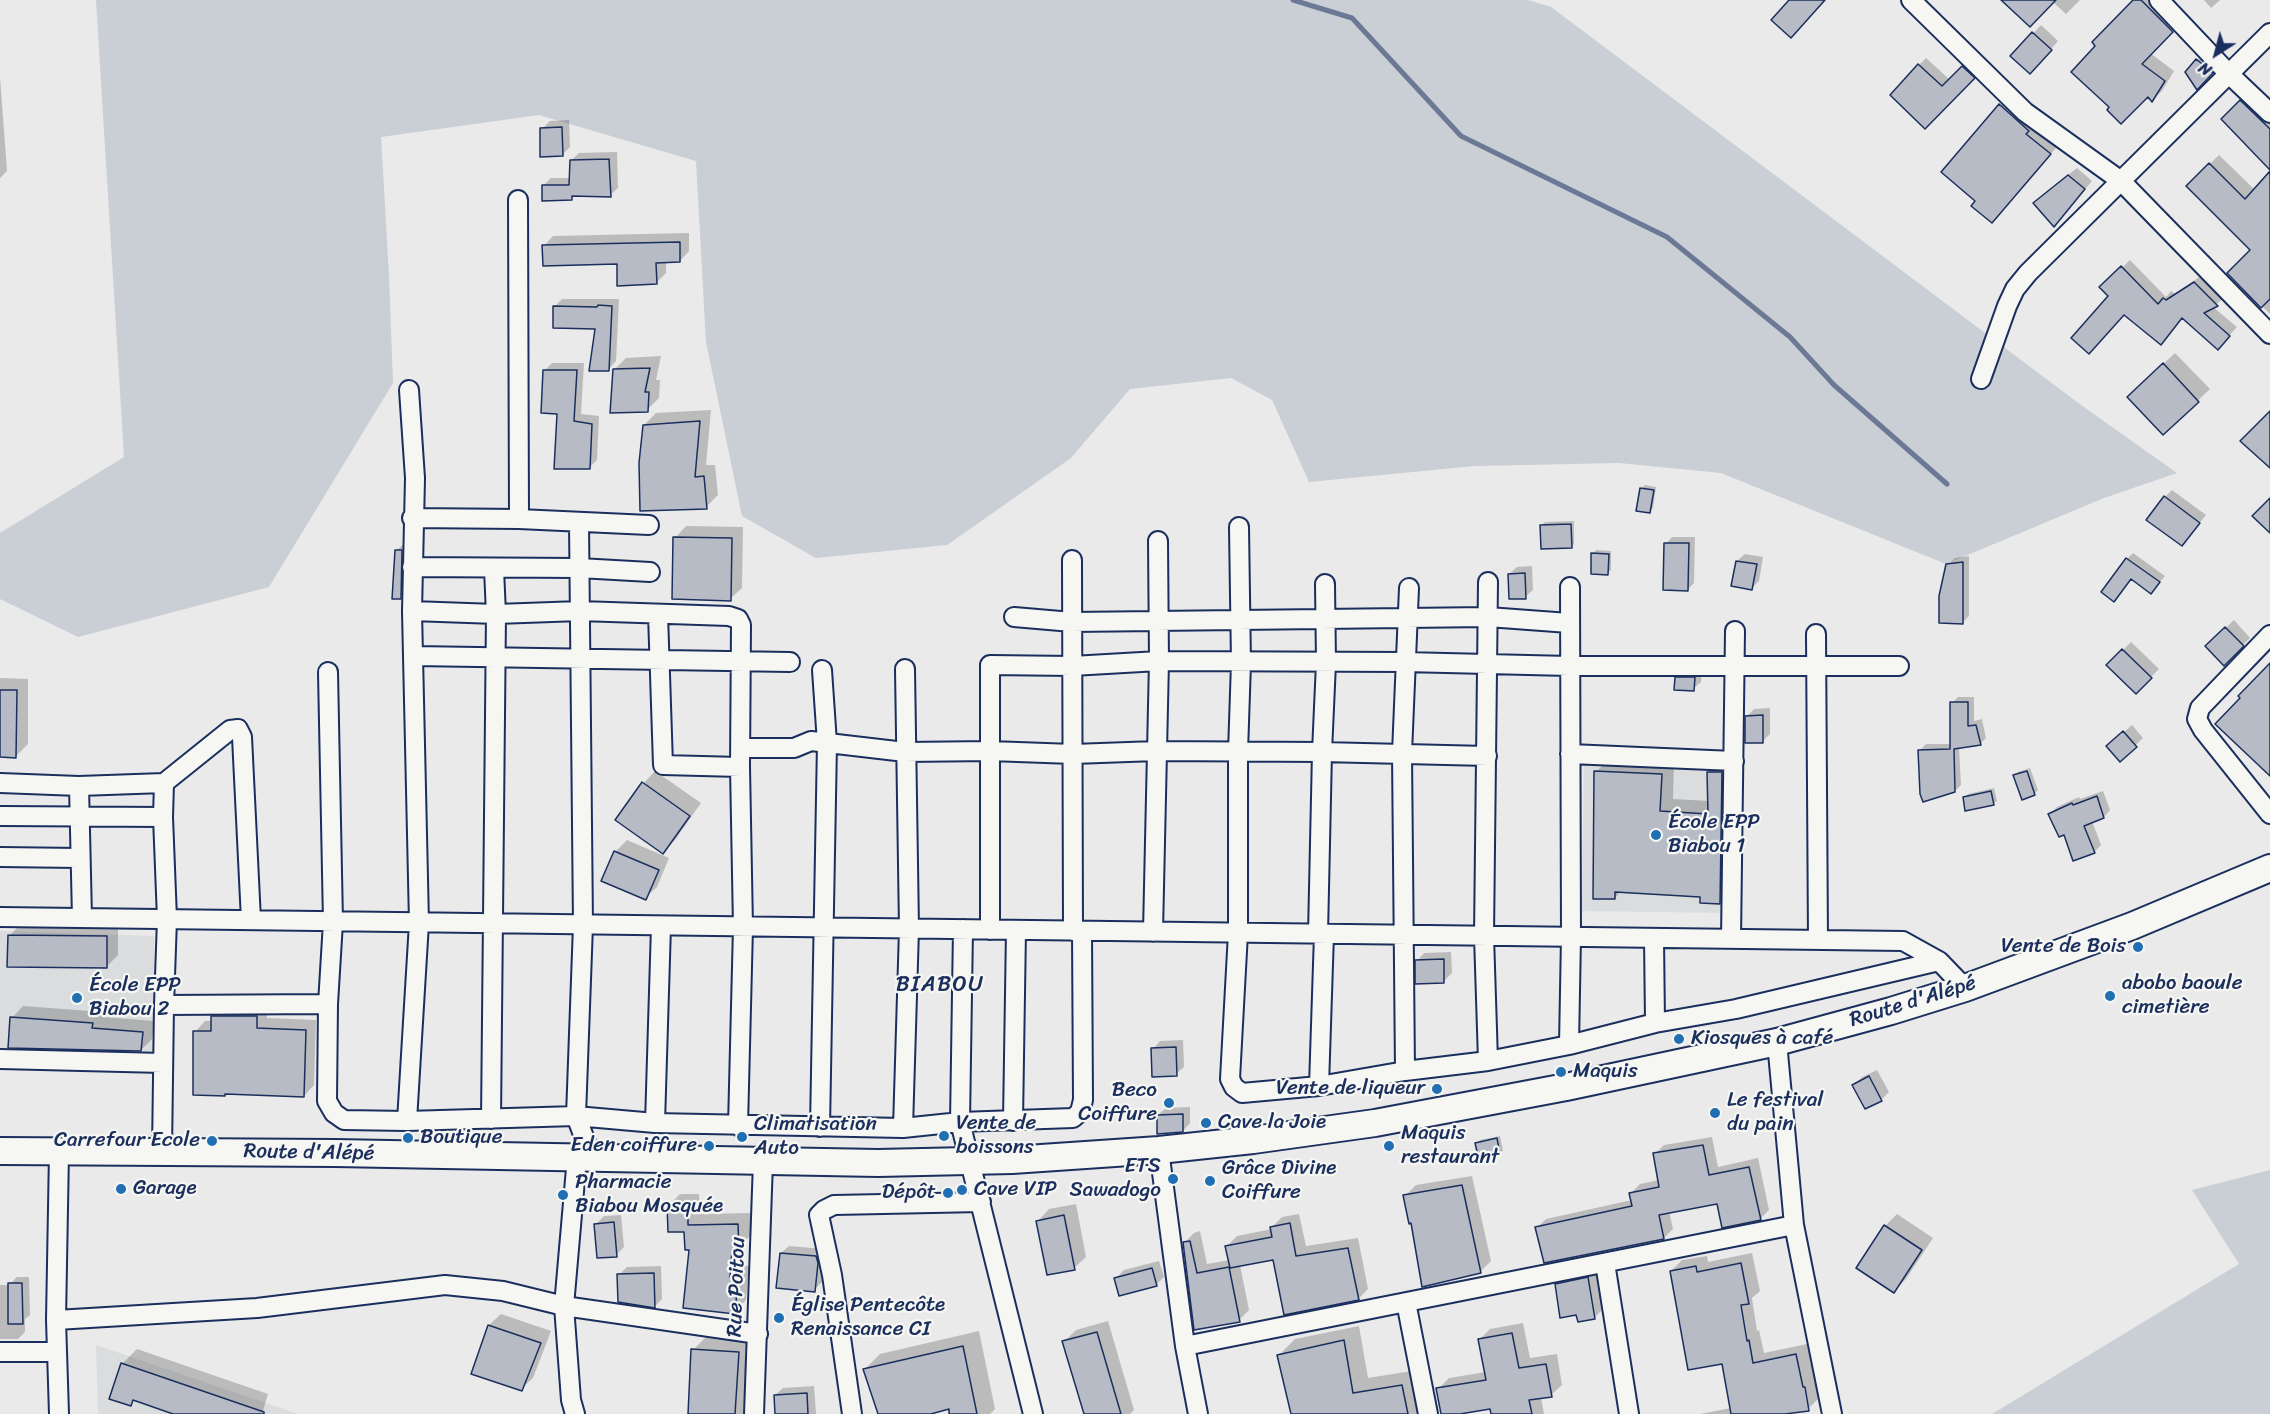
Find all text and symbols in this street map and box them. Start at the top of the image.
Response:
north arrow [2186,24,2246,84]
text: N [2192,54,2218,84]
place label: École EPP Biabou 1 [1668,810,1760,860]
marker: École EPP Biabou 1 [1649,828,1663,842]
place label: Vente de Bois [2001,934,2126,960]
marker: Vente de Bois [2131,940,2145,954]
street label: Route d'Alépé [1847,971,1979,1033]
place label: abobo baoule cimetière [2122,971,2243,1021]
district label: BIABOU [896,972,984,998]
place label: École EPP Biabou 2 [89,973,181,1023]
marker: abobo baoule cimetière [2103,989,2117,1003]
marker: École EPP Biabou 2 [70,991,84,1005]
place label: Kiosques à café [1691,1026,1833,1052]
marker: Kiosques à café [1672,1032,1686,1046]
place label: Maquis [1573,1059,1638,1085]
marker: Maquis [1554,1065,1568,1079]
place label: Vente de liqueur [1276,1076,1425,1102]
place label: Beco Coiffure [1078,1078,1157,1128]
marker: Vente de liqueur [1430,1082,1444,1096]
place label: Le festival du pain [1727,1088,1823,1138]
marker: Beco Coiffure [1162,1096,1176,1110]
marker: Le festival du pain [1708,1106,1722,1120]
place label: Cave la Joie [1218,1110,1326,1136]
place label: Vente de boissons [956,1111,1036,1161]
place label: Climatisation Auto [754,1112,877,1162]
marker: Cave la Joie [1199,1116,1213,1130]
place label: Maquis restaurant [1401,1121,1499,1171]
place label: Boutique [420,1125,502,1151]
place label: Carrefour Ecole [54,1128,200,1154]
marker: Vente de boissons [937,1129,951,1143]
marker: Climatisation Auto [735,1130,749,1144]
marker: Boutique [401,1131,415,1145]
place label: Eden coiffure [570,1133,697,1159]
marker: Carrefour Ecole [205,1134,219,1148]
street label: Route d'Alépé [243,1139,375,1167]
marker: Eden coiffure [702,1139,716,1153]
marker: Maquis restaurant [1382,1139,1396,1153]
place label: ETS Sawadogo [1069,1154,1161,1204]
place label: Grâce Divine Coiffure [1222,1156,1336,1206]
place label: Pharmacie Biabou Mosquée [575,1170,723,1220]
marker: ETS Sawadogo [1166,1172,1180,1186]
marker: Grâce Divine Coiffure [1203,1174,1217,1188]
place label: Garage [133,1176,197,1202]
place label: Cave VIP [974,1177,1057,1203]
place label: Dépôt [882,1180,936,1206]
marker: Garage [114,1182,128,1196]
marker: Cave VIP [955,1183,969,1197]
marker: Dépôt [941,1186,955,1200]
marker: Pharmacie Biabou Mosquée [556,1188,570,1202]
street label: Rue Poitou [723,1236,751,1338]
place label: Église Pentecôte Renaissance CI [791,1293,945,1343]
marker: Église Pentecôte Renaissance CI [772,1311,786,1325]

